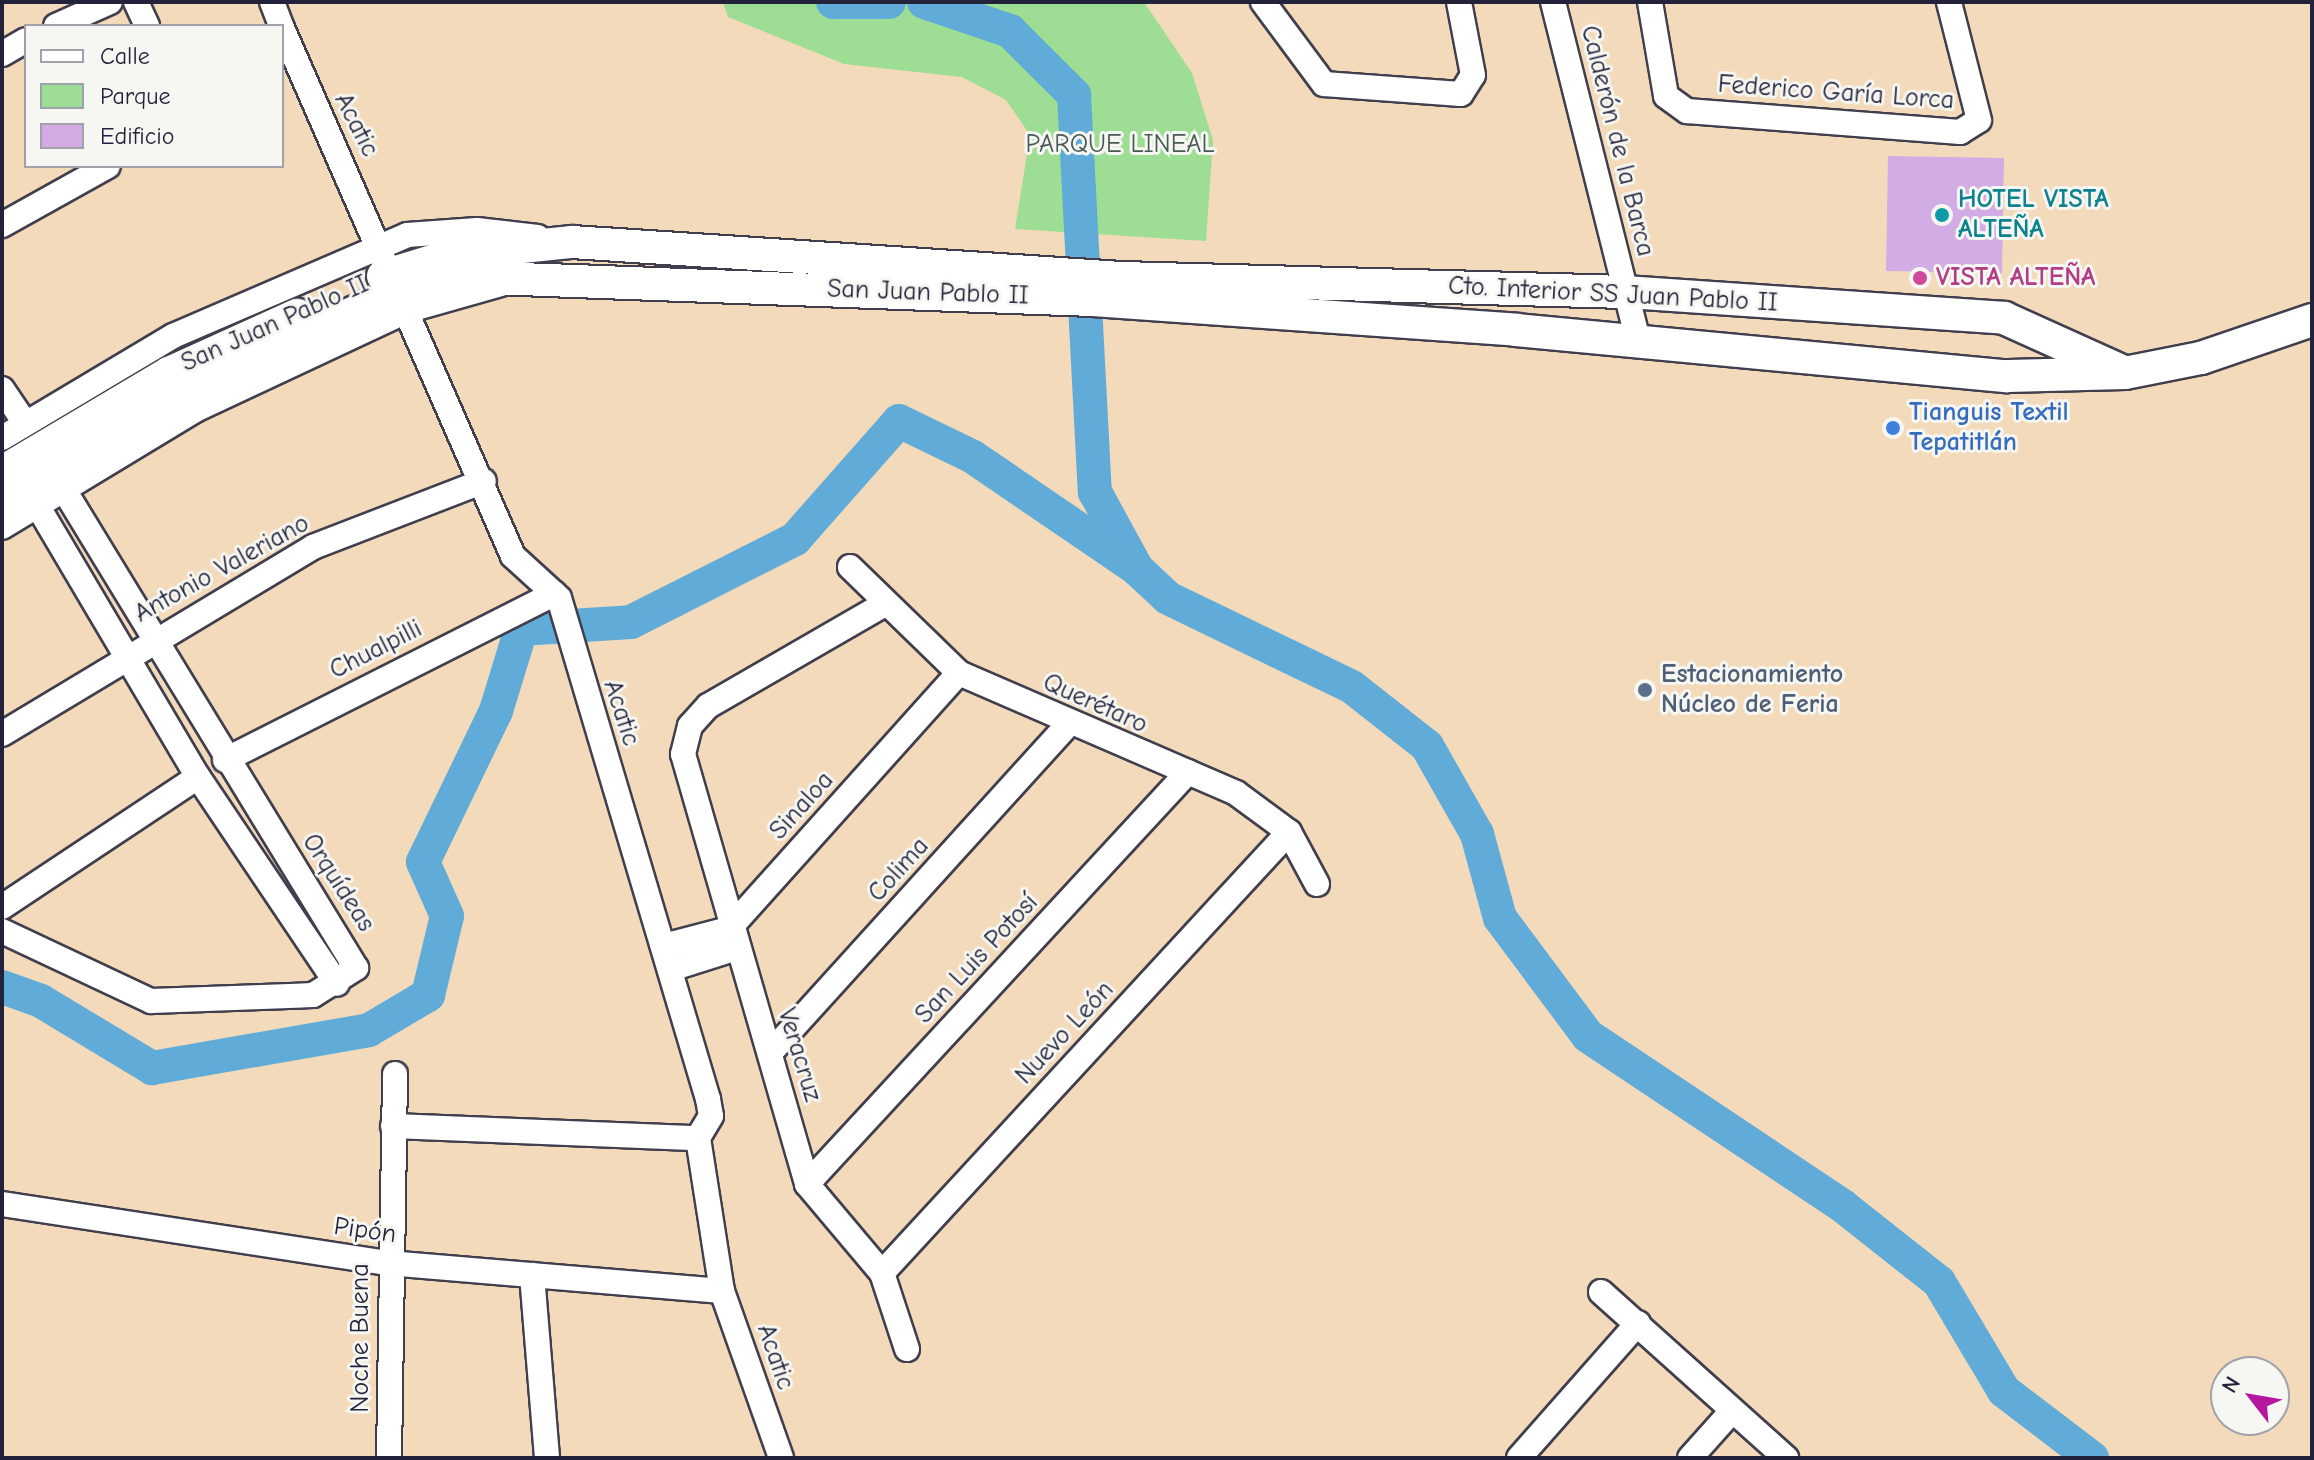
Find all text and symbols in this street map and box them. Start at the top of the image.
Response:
street label: Calderón de la Barca [1573,22,1661,260]
legend [24,24,284,168]
text: Calle [100,42,150,70]
street label: Federico Garía Lorca [1717,69,1955,117]
text: Parque [100,82,171,110]
street label: Acatic [327,88,385,162]
text: Edificio [100,122,175,150]
park label: PARQUE LINEAL [1026,129,1214,161]
place label: HOTEL VISTA ALTEÑA [1958,184,2108,246]
marker: HOTEL VISTA ALTEÑA [1933,206,1951,224]
place label: VISTA ALTEÑA [1936,262,2095,294]
street label: San Juan Pablo II [176,269,374,379]
marker: VISTA ALTEÑA [1911,269,1929,287]
street label: Cto. Interior SS Juan Pablo II [1447,271,1779,319]
street label: San Juan Pablo II [827,274,1029,312]
place label: Tianguis Textil Tepatitlán [1909,397,2069,458]
marker: Tianguis Textil Tepatitlán [1884,419,1902,437]
street label: Antonio Valeriano [129,508,315,630]
street label: Chualpilli [325,614,427,686]
place label: Estacionamiento Núcleo de Feria [1661,659,1843,720]
street label: Querétaro [1038,667,1152,741]
street label: Acatic [596,676,646,750]
marker: Estacionamiento Núcleo de Feria [1636,681,1654,699]
street label: Sinaloa [763,765,841,847]
street label: Orquídeas [295,828,381,938]
street label: Colima [862,831,936,909]
street label: San Luis Potosí [909,888,1045,1030]
street label: Nuevo León [1009,975,1121,1091]
street label: Veracruz [770,1005,828,1105]
street label: Pipón [332,1211,398,1251]
street label: Noche Buena [345,1263,377,1413]
street label: Acatic [749,1320,801,1394]
north arrow [2210,1356,2290,1436]
text: N [2216,1372,2246,1398]

